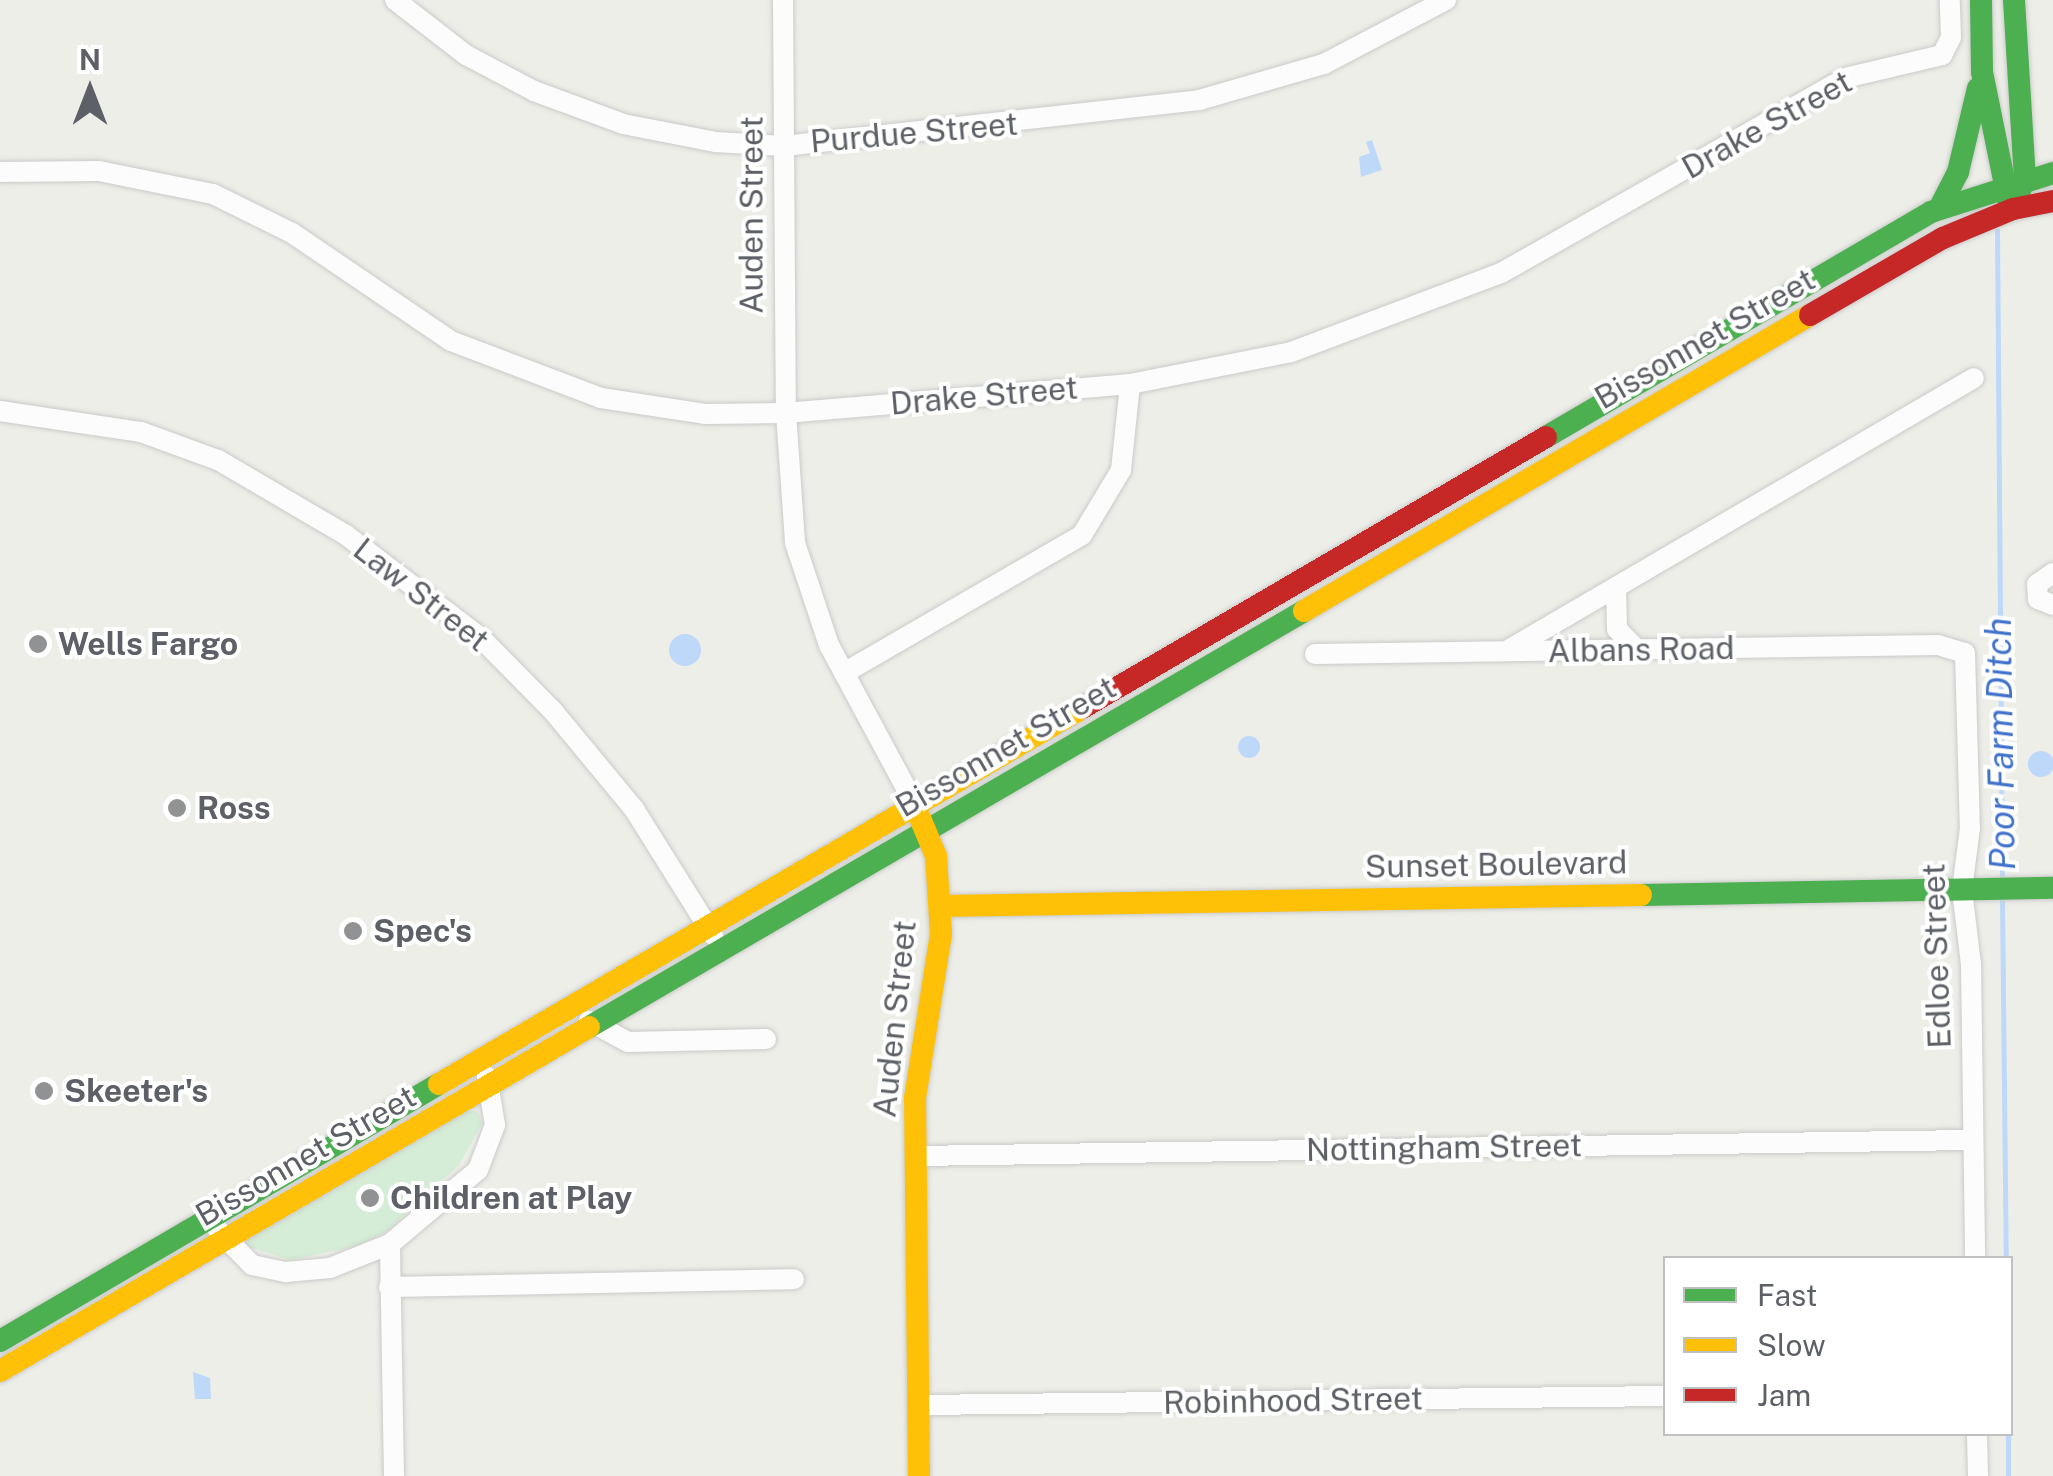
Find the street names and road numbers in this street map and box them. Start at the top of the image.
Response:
street label: Drake Street [1675,63,1859,187]
street label: Purdue Street [809,105,1019,161]
street label: Auden Street [733,116,771,314]
street label: Bissonnet Street [1588,260,1822,418]
street label: Drake Street [888,369,1080,423]
street label: Law Street [346,530,496,660]
street label: Albans Road [1547,629,1735,671]
street label: Bissonnet Street [889,668,1123,826]
street label: Sunset Boulevard [1365,844,1627,886]
street label: Edloe Street [1915,863,1959,1049]
street label: Auden Street [866,919,924,1119]
street label: Bissonnet Street [189,1077,423,1235]
street label: Nottingham Street [1306,1126,1582,1170]
street label: Robinhood Street [1163,1380,1423,1422]

